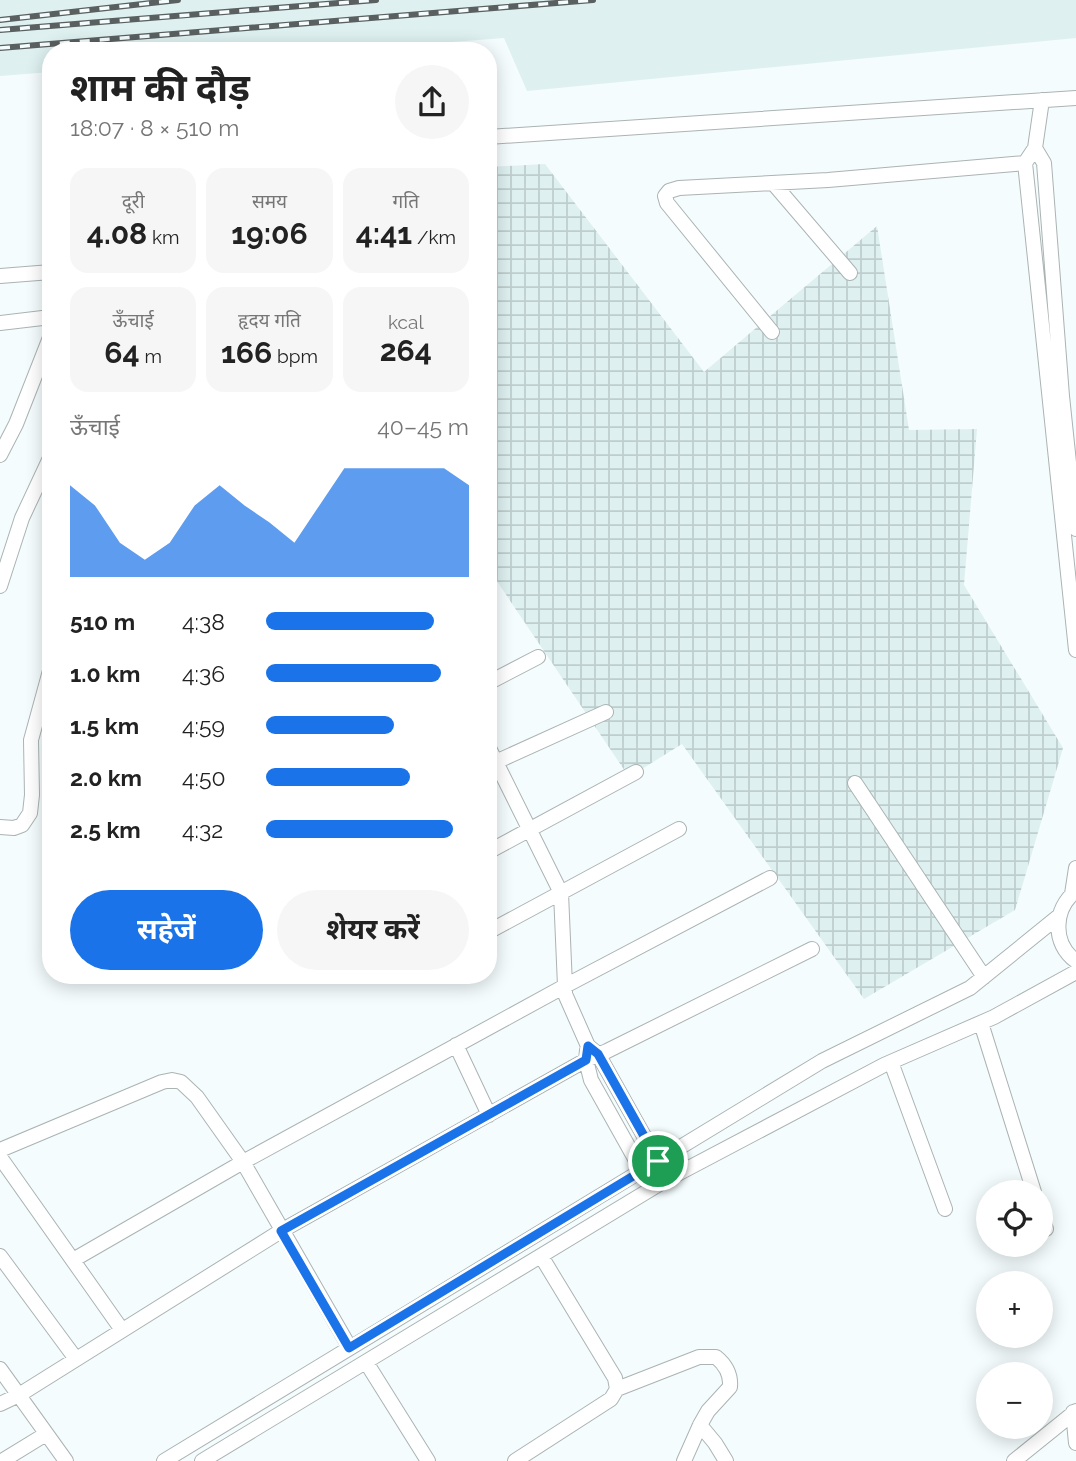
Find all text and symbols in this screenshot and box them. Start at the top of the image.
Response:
text: शाम की दौड़ [70,65,250,110]
button: share [395,65,469,139]
text: 18:07 · 8 × 510 m [70,114,239,141]
text: दूरी [122,190,145,212]
text: समय [252,190,287,212]
text: गति [393,190,419,212]
text: 4.08 [87,216,147,251]
text: 19:06 [231,216,308,251]
text: 4:41 [356,216,412,251]
text: km [147,226,180,248]
text: /km [412,226,456,248]
text: ऊँचाई [113,309,154,331]
text: हृदय गति [238,309,301,331]
text: kcal [388,311,424,333]
text: 264 [380,333,432,368]
text: 64 [104,335,140,370]
text: 166 [221,335,272,370]
text: m [140,345,162,367]
text: bpm [272,345,318,367]
text: ऊँचाई [70,413,120,440]
text: 40–45 m [377,413,469,440]
text: 510 m [70,608,135,635]
text: 4:38 [182,608,225,635]
text: 1.0 km [70,660,140,687]
text: 4:36 [182,660,225,687]
text: 1.5 km [70,712,139,739]
text: 4:59 [182,712,225,739]
text: 2.0 km [70,764,142,791]
text: 4:50 [182,764,226,791]
text: 2.5 km [70,816,141,843]
text: 4:32 [182,816,223,843]
button: सहेजें [70,890,263,970]
button: शेयर करें [277,890,469,970]
pin [628,1131,688,1191]
icon: arrive [639,1142,677,1180]
map controls [976,1180,1053,1439]
button: locate [976,1180,1053,1257]
button: + [976,1271,1053,1348]
button: − [976,1362,1053,1439]

